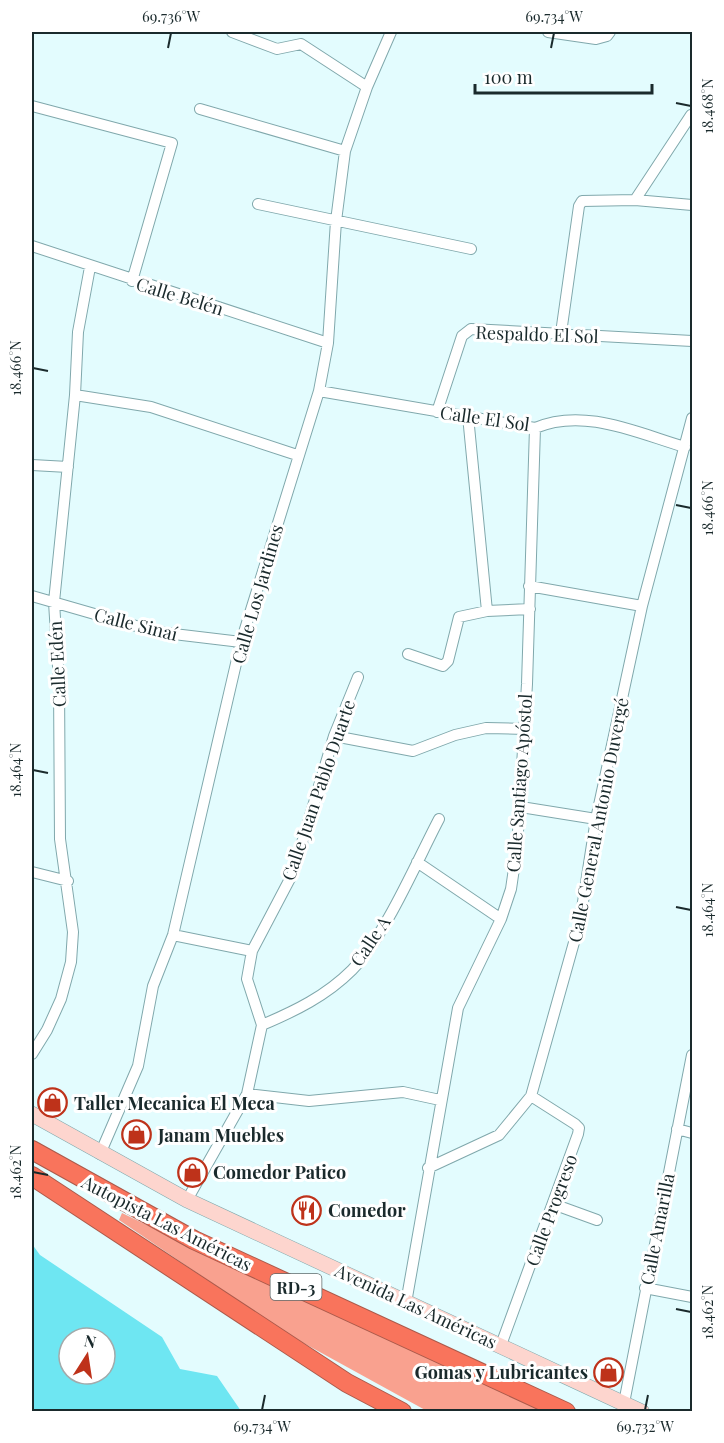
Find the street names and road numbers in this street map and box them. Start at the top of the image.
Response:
street label: Calle Belén [133,271,227,321]
street label: Respaldo El Sol [475,320,599,348]
street label: Calle El Sol [439,400,531,436]
street label: Calle Los Jardines [226,522,288,666]
street label: Calle Sinaí [92,602,180,646]
street label: Calle Edén [43,620,71,708]
street label: Calle Santiago Apóstol [501,693,537,873]
street label: Calle General Antonio Duvergé [562,695,634,945]
street label: Calle Juan Pablo Duarte [276,696,360,884]
street label: Calle A [344,911,396,971]
street label: Calle Progreso [520,1151,582,1269]
street label: Autopista Las Américas [77,1169,256,1276]
street label: Calle Amarilla [634,1171,680,1287]
street label: Avenida Las Américas [330,1258,501,1354]
road number: RD-3 [270,1274,322,1300]

